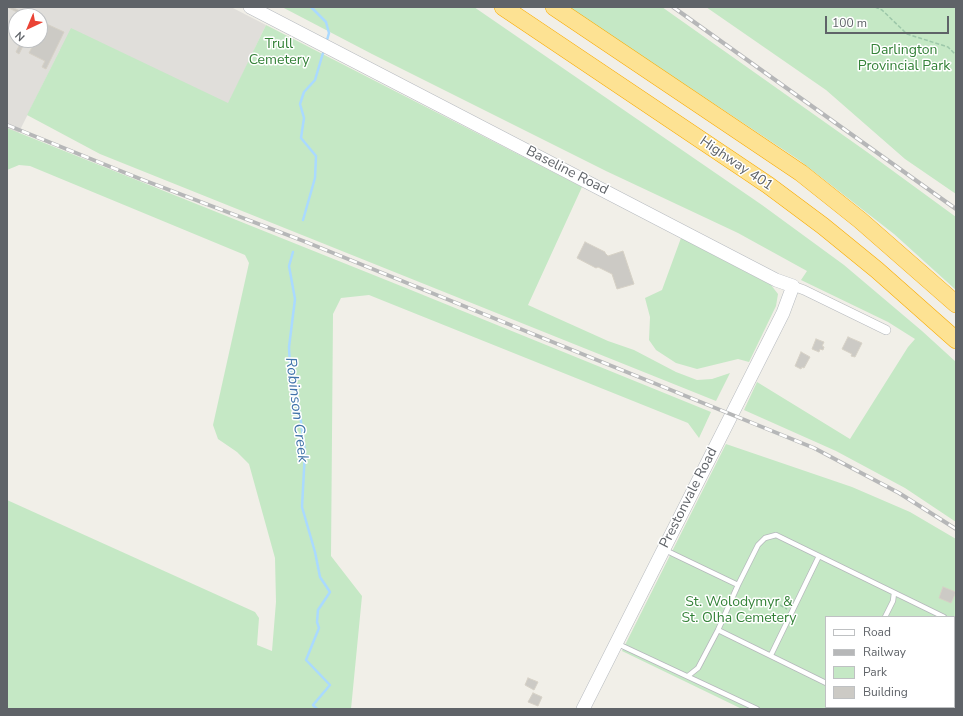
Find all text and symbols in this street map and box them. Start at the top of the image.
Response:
north arrow [8,8,48,48]
scale bar [827,8,951,34]
text: 100 m [832,15,867,31]
text: N [12,28,28,45]
park label: Trull Cemetery [249,37,309,70]
park label: Darlington Provincial Park [858,43,950,76]
street label: Highway 401 [696,133,776,195]
street label: Baseline Road [523,143,611,199]
water label: Robinson Creek [281,356,311,464]
street label: Prestonvale Road [656,445,722,551]
park label: St. Wolodymyr & St. Olha Cemetery [681,595,797,628]
legend [825,616,955,708]
text: Road [863,624,891,640]
text: Railway [863,644,906,660]
text: Park [863,664,887,680]
text: Building [863,684,908,700]

